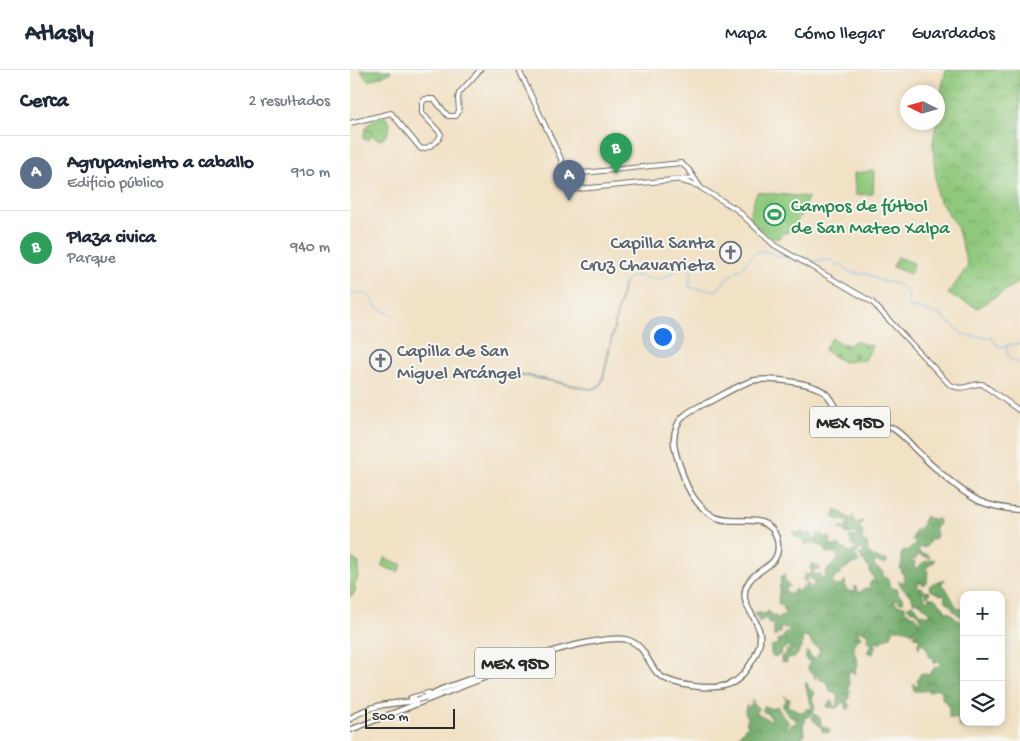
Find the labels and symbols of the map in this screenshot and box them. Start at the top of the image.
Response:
north arrow [900,85,945,130]
pin: B [600,133,632,174]
pin: A [553,160,585,201]
place label: Campos de fútbol de San Mateo Xalpa [791,196,951,241]
sports icon: Campos de fútbol de San Mateo Xalpa [763,203,787,227]
place label: Capilla Santa Cruz Chavarrieta [581,233,716,278]
church icon: Capilla Santa Cruz Chavarrieta [719,240,743,264]
your location [650,324,676,350]
place label: Capilla de San Miguel Arcángel [397,341,521,386]
church icon: Capilla de San Miguel Arcángel [369,348,393,372]
road number: MEX 95D [810,407,890,438]
road number: MEX 95D [475,648,555,678]
scale bar [365,706,455,729]

